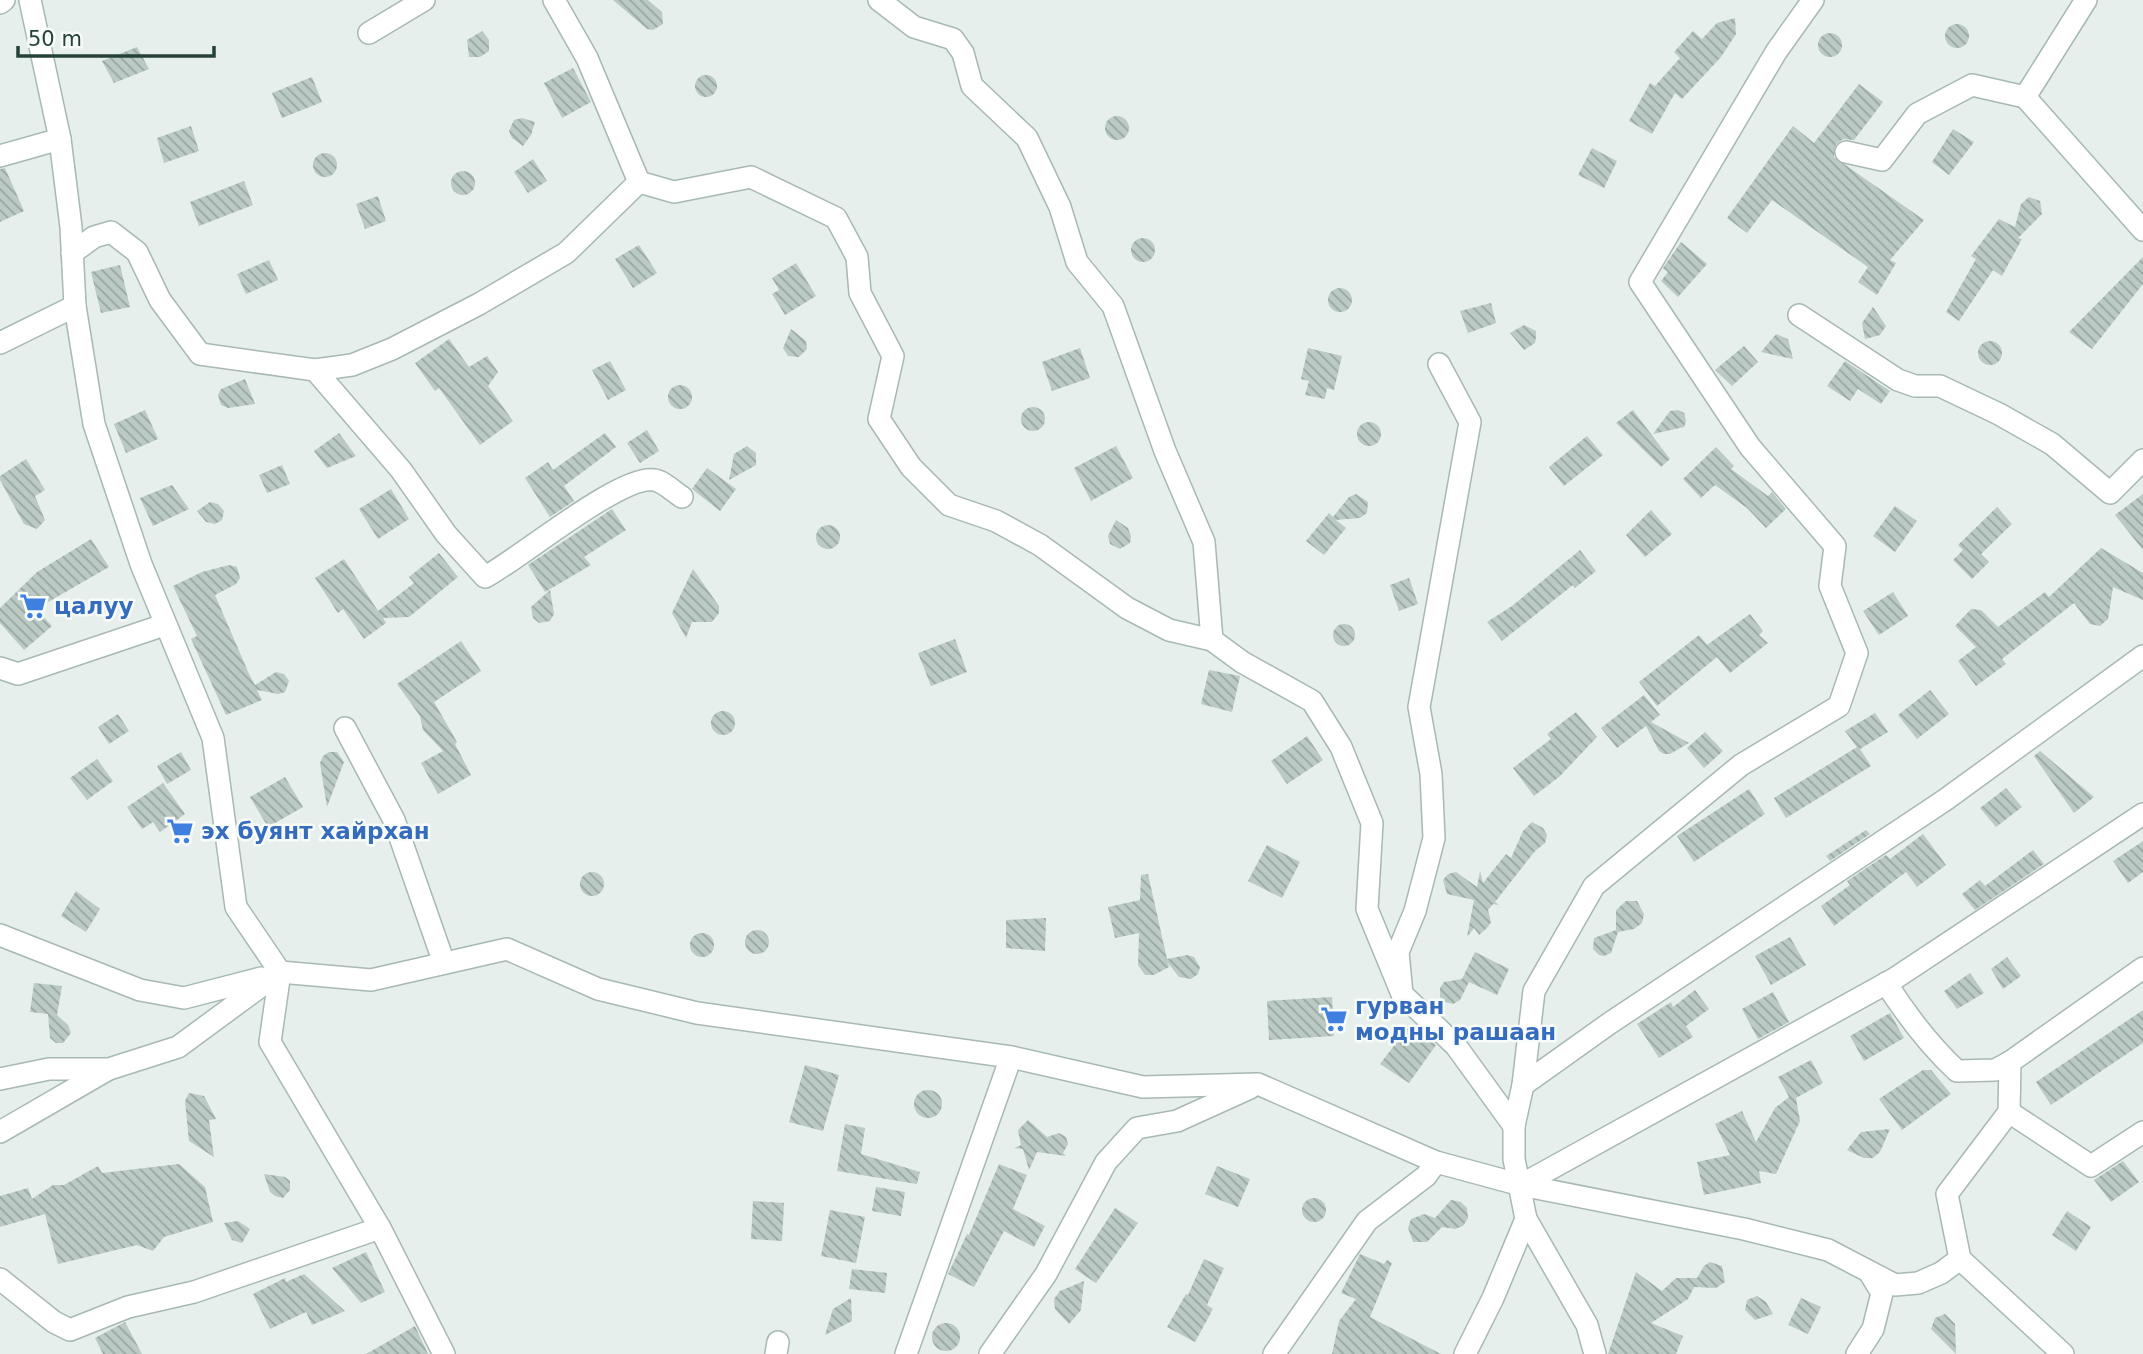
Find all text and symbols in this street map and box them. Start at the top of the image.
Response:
scale bar [18,14,214,58]
text: 50 m [28,27,82,51]
supermarket icon: цалуу [18,591,48,621]
place label: цалуу [54,593,133,619]
supermarket icon: эх буянт хайрхан [165,816,195,846]
place label: эх буянт хайрхан [201,818,430,844]
place label: гурван модны рашаан [1355,993,1556,1045]
supermarket icon: гурван модны рашаан [1319,1004,1349,1034]

